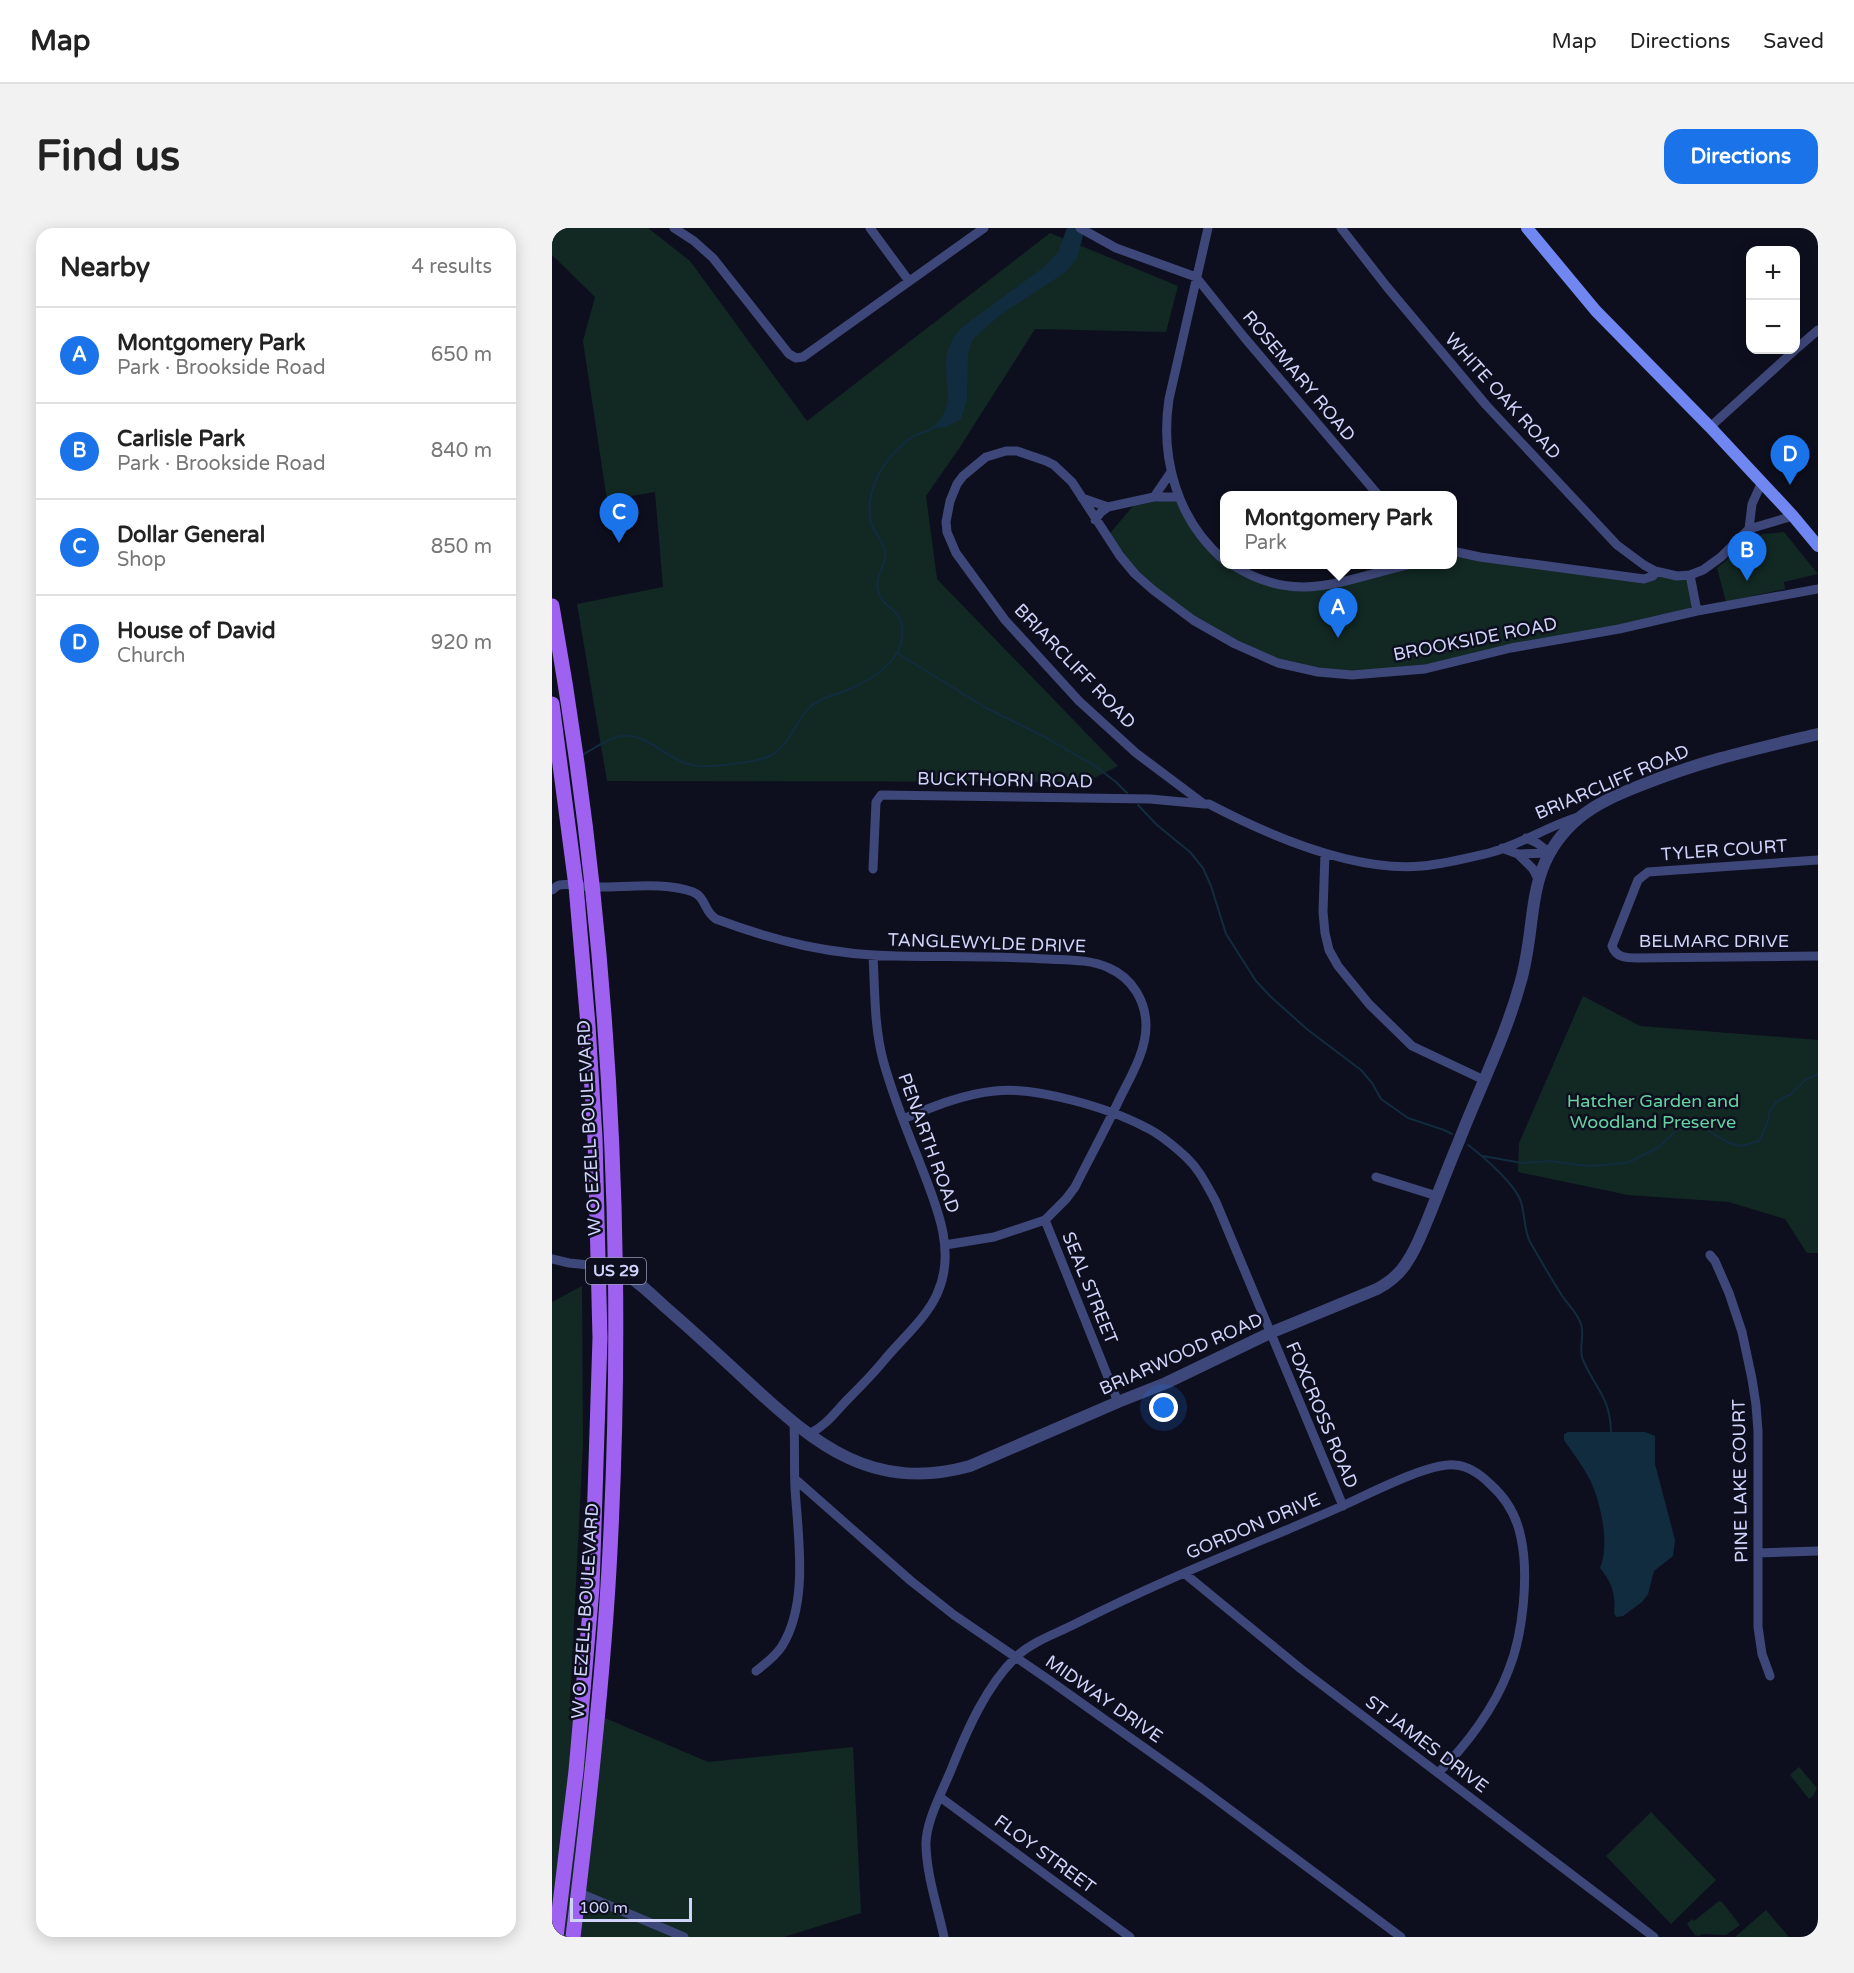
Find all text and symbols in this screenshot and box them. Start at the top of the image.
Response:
text: Map [30,24,90,58]
text: Map [1551,29,1597,54]
text: Directions [1630,29,1730,54]
text: Saved [1763,29,1824,54]
button: Directions [1664,129,1818,184]
text: Find us [36,131,180,182]
map controls [1746,246,1800,354]
button: + [1746,246,1800,300]
text: Nearby [60,252,150,283]
text: 4 results [412,255,492,279]
button: − [1746,300,1800,354]
street label: ROSEMARY ROAD [1238,306,1360,446]
street label: WHITE OAK ROAD [1440,328,1566,464]
text: Montgomery Park [117,330,306,356]
text: A [72,343,87,367]
text: 650 m [431,343,492,367]
text: Park · Brookside Road [117,356,326,380]
text: Carlisle Park [117,426,245,452]
pin: D [1770,436,1810,485]
text: B [73,439,86,463]
text: 840 m [431,439,492,463]
text: Park · Brookside Road [117,452,326,476]
popup [1220,491,1457,569]
pin: C [600,494,638,543]
text: Montgomery Park [1244,505,1433,531]
text: Dollar General [117,522,265,548]
text: Park [1244,531,1287,555]
pin: B [1728,532,1766,581]
text: C [73,535,86,559]
text: 850 m [431,535,492,559]
text: Shop [117,548,166,572]
pin: A [1318,588,1358,638]
street label: BRIARCLIFF ROAD [1010,599,1140,733]
street label: BROOKSIDE ROAD [1391,612,1559,666]
text: House of David [117,618,276,644]
text: D [72,631,87,655]
text: 920 m [431,631,492,655]
text: Church [117,644,185,668]
street label: BRIARCLIFF ROAD [1532,740,1692,824]
street label: BUCKTHORN ROAD [917,767,1093,793]
street label: TYLER COURT [1660,835,1788,865]
street label: TANGLEWYLDE DRIVE [887,929,1087,957]
street label: BELMARC DRIVE [1639,930,1789,952]
street label: W O EZELL BOULEVARD [572,1020,606,1236]
street label: PENARTH ROAD [893,1070,965,1216]
park label: Hatcher Garden and Woodland Preserve [1567,1090,1739,1133]
street label: SEAL STREET [1057,1229,1123,1347]
road number: US 29 [586,1258,646,1284]
street label: BRIARWOOD ROAD [1096,1308,1266,1400]
street label: FOXCROSS ROAD [1281,1338,1363,1492]
your location [1149,1393,1178,1422]
street label: PINE LAKE COURT [1728,1399,1752,1563]
street label: GORDON DRIVE [1183,1488,1323,1564]
street label: W O EZELL BOULEVARD [566,1502,604,1720]
street label: MIDWAY DRIVE [1041,1650,1167,1748]
street label: ST JAMES DRIVE [1361,1691,1493,1797]
street label: FLOY STREET [990,1810,1100,1898]
scale bar [570,1895,692,1922]
text: 100 m [579,1898,628,1918]

